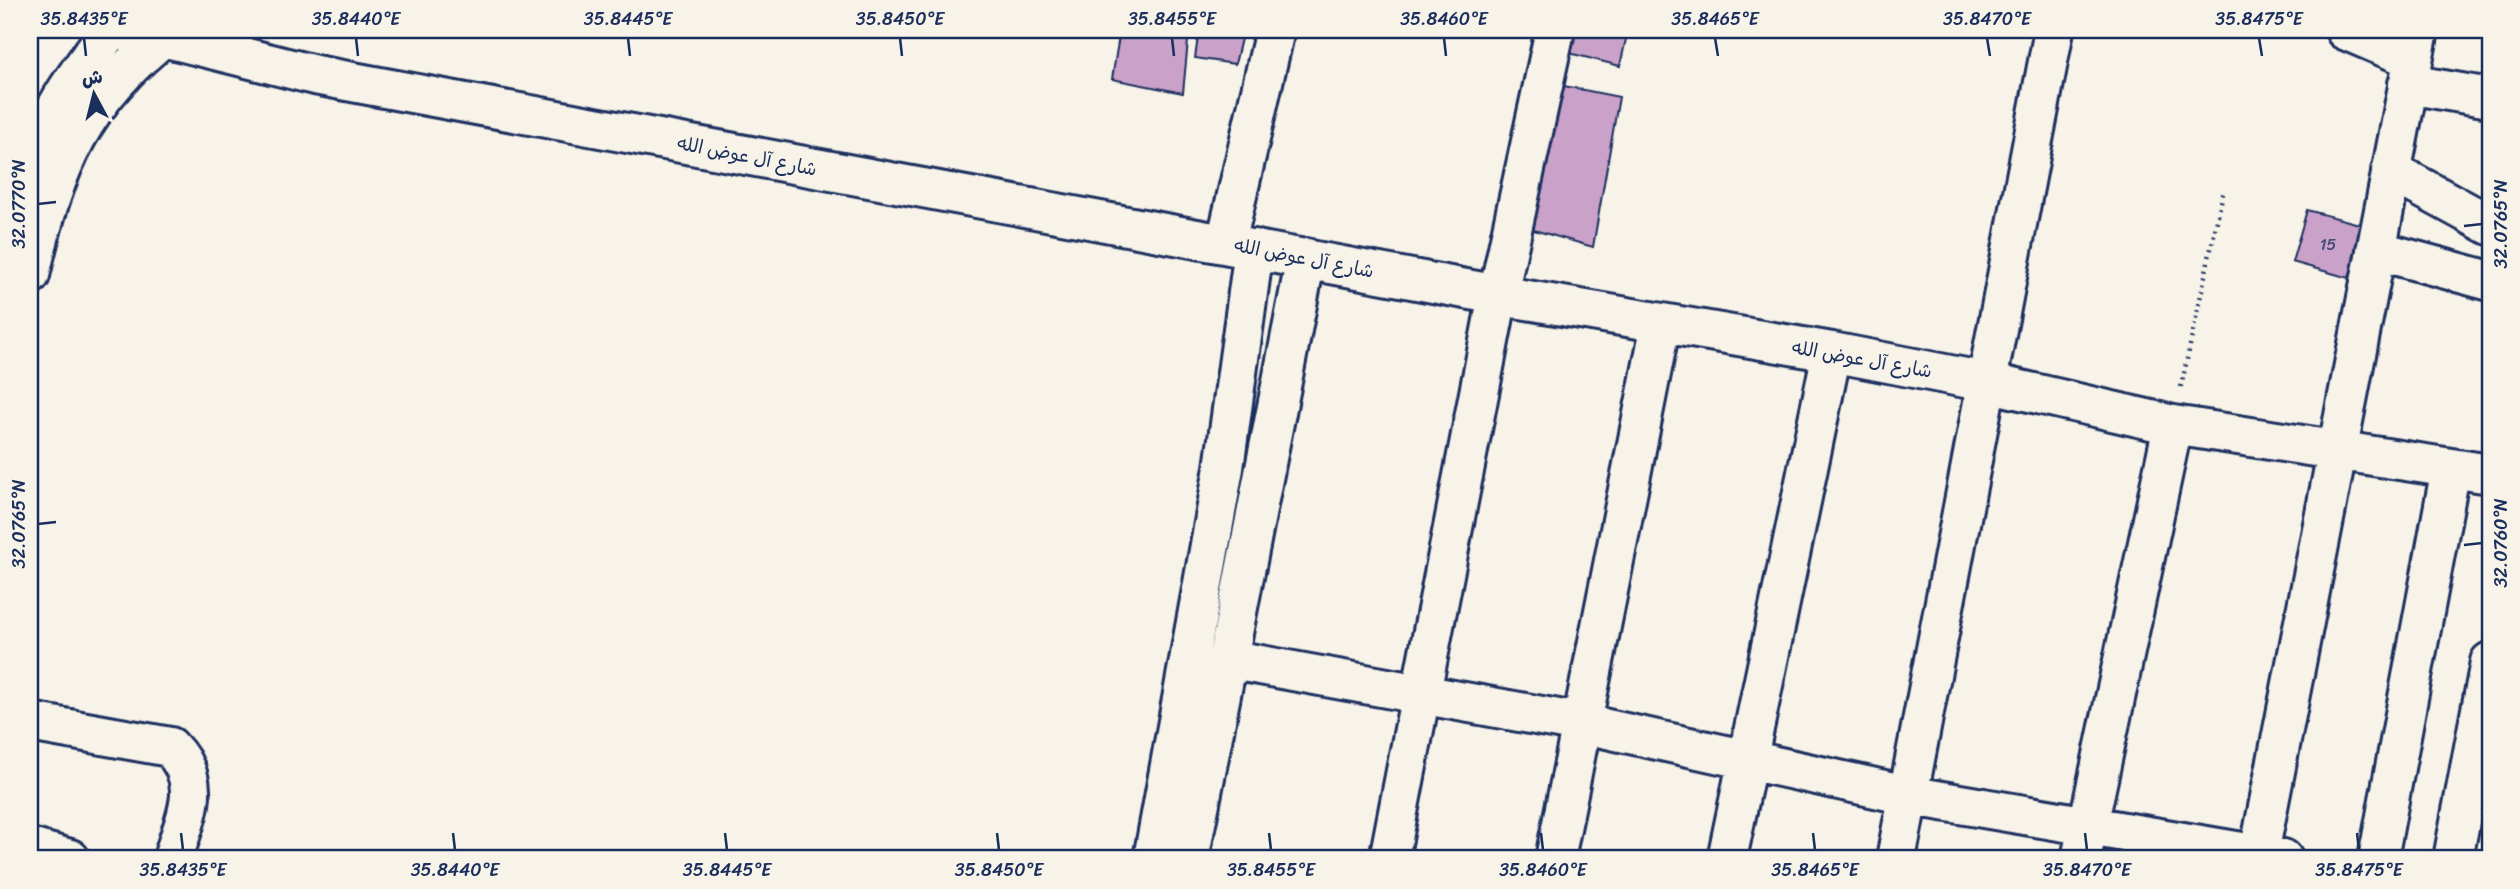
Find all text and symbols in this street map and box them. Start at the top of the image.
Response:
text: 35.8435°E [41,3,129,35]
text: 35.8440°E [312,3,401,35]
text: 35.8445°E [584,3,673,35]
text: 35.8450°E [856,3,945,35]
text: 35.8455°E [1128,3,1217,35]
text: 35.8460°E [1400,3,1489,35]
text: 35.8465°E [1671,3,1760,35]
text: 35.8470°E [1943,3,2032,35]
text: 35.8475°E [2215,3,2304,35]
north arrow [60,60,130,130]
text: ش [80,60,104,95]
street label: شارع آل عوض الله [674,126,820,186]
text: 32.0770°N [3,159,35,249]
text: 32.0765°N [2485,179,2517,268]
street label: شارع آل عوض الله [1231,228,1377,288]
house number: 15 [2320,230,2337,259]
street label: شارع آل عوض الله [1789,330,1935,388]
text: 32.0765°N [3,479,35,568]
text: 32.0760°N [2485,498,2517,588]
text: 35.8435°E [140,854,228,886]
text: 35.8440°E [411,854,500,886]
text: 35.8445°E [683,854,772,886]
text: 35.8450°E [955,854,1044,886]
text: 35.8455°E [1227,854,1316,886]
text: 35.8460°E [1499,854,1588,886]
text: 35.8465°E [1771,854,1860,886]
text: 35.8470°E [2043,854,2132,886]
text: 35.8475°E [2315,854,2404,886]

